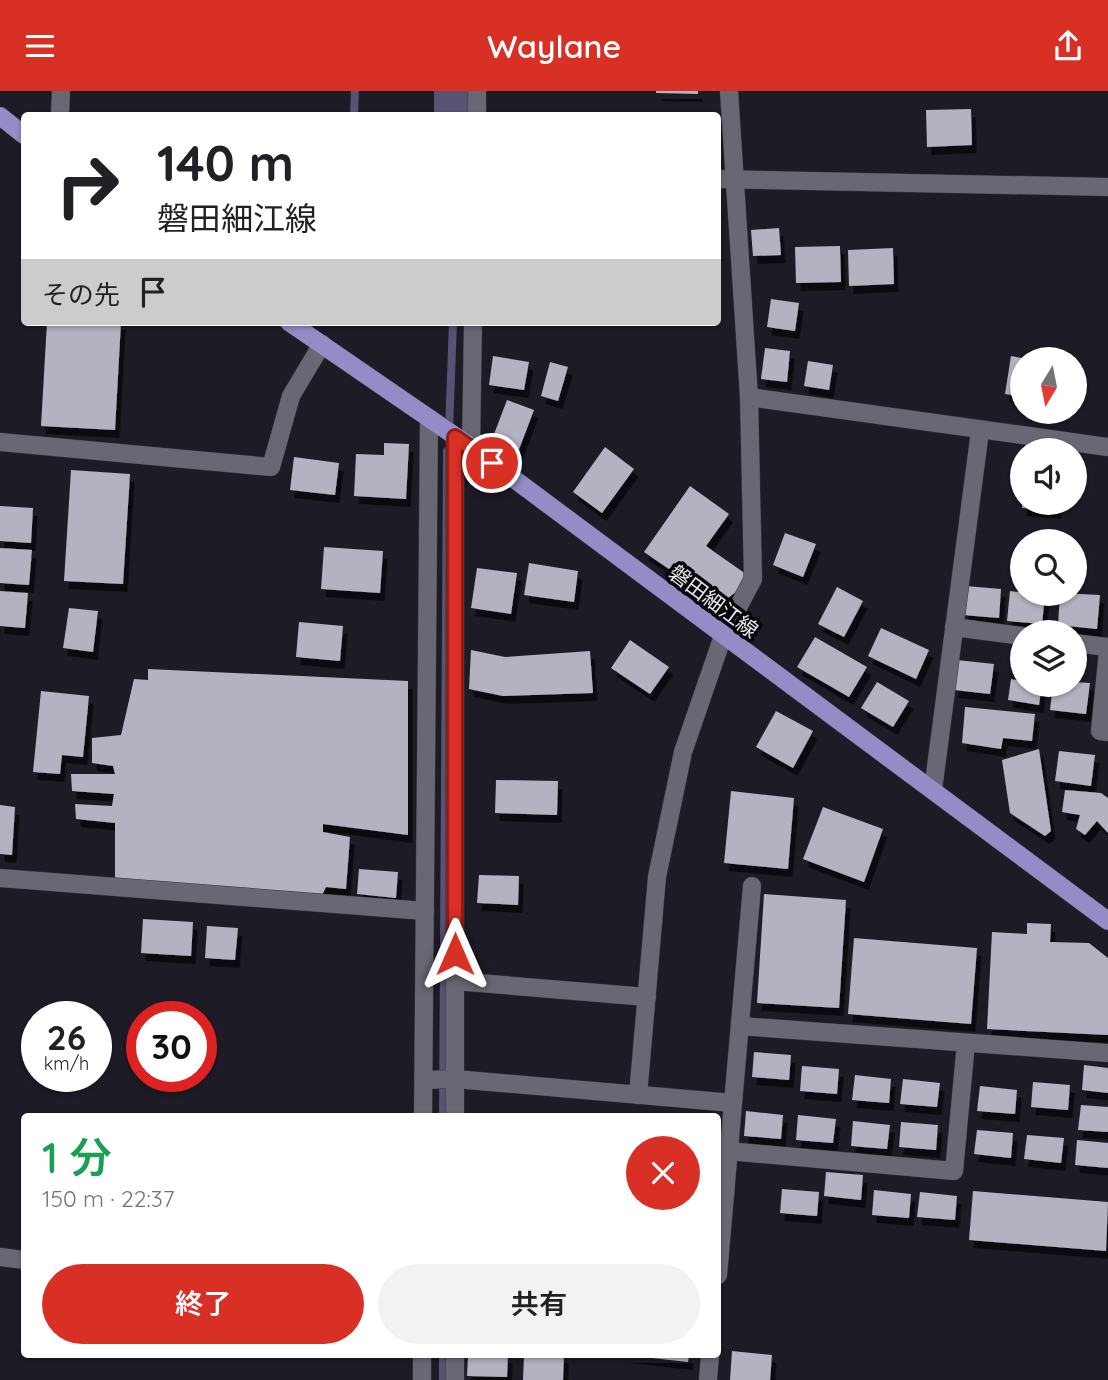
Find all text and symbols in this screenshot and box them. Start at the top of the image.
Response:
text: Waylane [487,26,621,66]
icon: menu [21,27,59,65]
icon: share [1049,27,1087,65]
text: 140 m [157,132,294,193]
icon: right [42,140,133,231]
text: 磐田細江線 [157,198,317,238]
icon: arrive [134,273,172,311]
text: その先 [42,278,120,311]
north arrow [1010,347,1087,423]
map controls [1010,347,1087,697]
pin [462,433,522,493]
button: sound [1010,438,1087,515]
icon: arrive [473,444,511,482]
button: search [1010,529,1087,606]
street label: 磐田細江線 [664,559,764,643]
button: layers [1010,620,1087,697]
position arrow [418,917,492,991]
speed limit sign: 30 [126,1001,217,1092]
text: 26 [47,1015,86,1059]
text: km/h [44,1052,89,1075]
text: 1 分 [42,1131,112,1184]
button: close [626,1136,700,1210]
text: 150 m · 22:37 [42,1184,175,1213]
button: 終了 [42,1264,364,1344]
button: 共有 [378,1264,700,1344]

